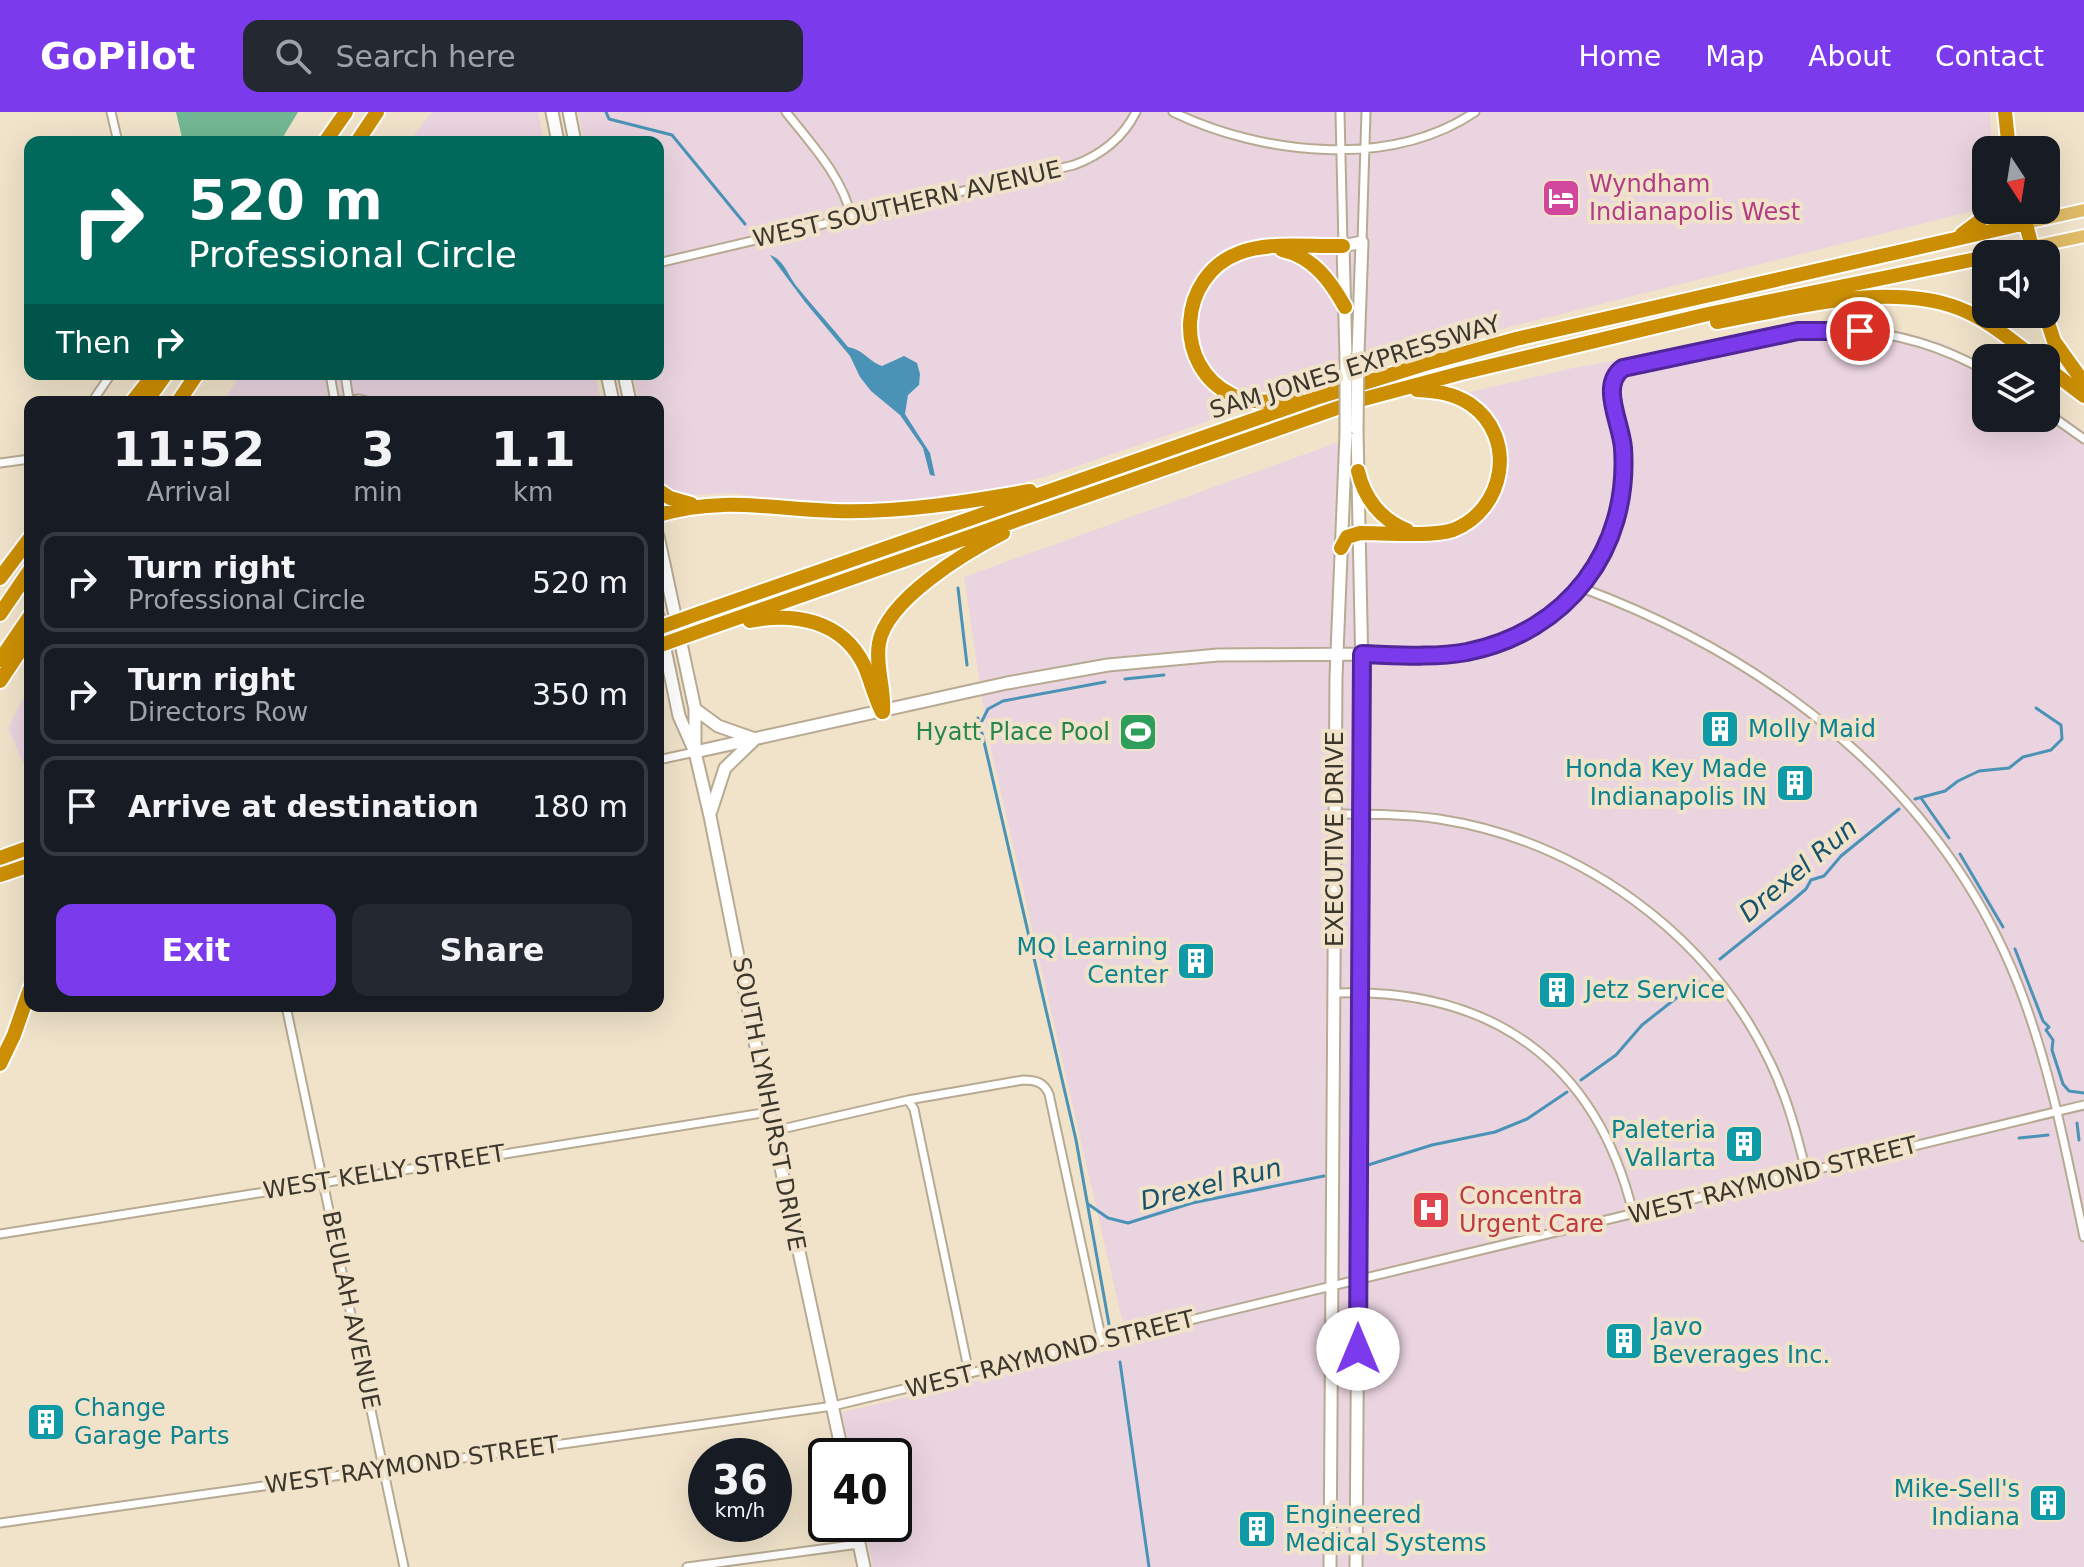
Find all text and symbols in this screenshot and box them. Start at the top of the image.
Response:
search box [243,20,803,92]
text: GoPilot [40,34,195,78]
icon: search [271,34,315,78]
text: Search here [335,39,516,74]
text: Home [1578,40,1661,73]
text: Map [1705,40,1764,73]
text: About [1808,40,1891,73]
text: Contact [1935,40,2044,73]
north arrow [1972,136,2060,224]
map controls [1972,136,2060,432]
street label: WEST SOUTHERN AVENUE [750,155,1064,253]
text: 520 m [188,167,383,232]
icon: right [56,168,160,272]
place label: Wyndham Indianapolis West [1589,170,1800,226]
hotel icon: Wyndham Indianapolis West [1540,177,1582,219]
text: Professional Circle [188,234,517,275]
button: sound [1972,240,2060,328]
pin [1826,297,1894,365]
street label: SAM JONES EXPRESSWAY [1206,309,1504,425]
icon: arrive [1838,309,1882,353]
icon: right [147,320,191,364]
text: Then [56,325,131,360]
button: layers [1972,344,2060,432]
text: 11:52 [112,421,265,477]
text: 3 [361,421,395,477]
text: 1.1 [491,421,576,477]
text: Arrival [146,477,231,507]
text: min [353,477,402,507]
text: km [513,477,553,507]
text: Turn right [128,550,295,585]
icon: right [60,560,104,604]
text: 520 m [532,565,628,600]
text: Professional Circle [128,585,366,615]
text: Turn right [128,662,295,697]
icon: right [60,672,104,716]
text: 350 m [532,677,628,712]
text: Directors Row [128,697,308,727]
building icon: Molly Maid [1699,708,1741,750]
sports icon: Hyatt Place Pool [1117,711,1159,753]
place label: Molly Maid [1748,715,1876,743]
place label: Hyatt Place Pool [916,718,1110,746]
street label: EXECUTIVE DRIVE [1321,731,1349,947]
place label: Honda Key Made Indianapolis IN [1565,755,1767,811]
building icon: Honda Key Made Indianapolis IN [1774,762,1816,804]
icon: arrive [60,784,104,828]
text: Arrive at destination [128,789,479,824]
text: 180 m [532,789,628,824]
water label: Drexel Run [1733,812,1863,928]
button: Exit [56,904,336,996]
button: Share [352,904,632,996]
place label: MQ Learning Center [1017,933,1168,989]
building icon: MQ Learning Center [1175,940,1217,982]
street label: SOUTH LYNHURST DRIVE [727,955,811,1253]
building icon: Jetz Service [1536,969,1578,1011]
place label: Jetz Service [1583,976,1725,1004]
place label: Paleteria Vallarta [1611,1116,1716,1172]
building icon: Paleteria Vallarta [1723,1123,1765,1165]
street label: WEST RAYMOND STREET [1626,1130,1921,1229]
street label: WEST KELLY STREET [261,1139,507,1205]
water label: Drexel Run [1137,1152,1285,1216]
place label: Concentra Urgent Care [1459,1182,1604,1238]
hospital icon: Concentra Urgent Care [1410,1189,1452,1231]
street label: BEULAH AVENUE [316,1208,386,1412]
street label: WEST RAYMOND STREET [903,1304,1198,1403]
position arrow [1316,1307,1400,1391]
place label: Javo Beverages Inc. [1650,1313,1830,1369]
building icon: Javo Beverages Inc. [1603,1320,1645,1362]
place label: Change Garage Parts [74,1394,229,1450]
building icon: Change Garage Parts [25,1401,67,1443]
street label: WEST RAYMOND STREET [263,1430,561,1500]
speed limit sign: 40 [808,1438,912,1542]
text: 36 [712,1457,768,1503]
place label: Mike-Sell's Indiana [1894,1475,2020,1531]
building icon: Mike-Sell's Indiana [2027,1482,2069,1524]
text: km/h [715,1498,765,1522]
place label: Engineered Medical Systems [1285,1501,1487,1557]
building icon: Engineered Medical Systems [1236,1508,1278,1550]

